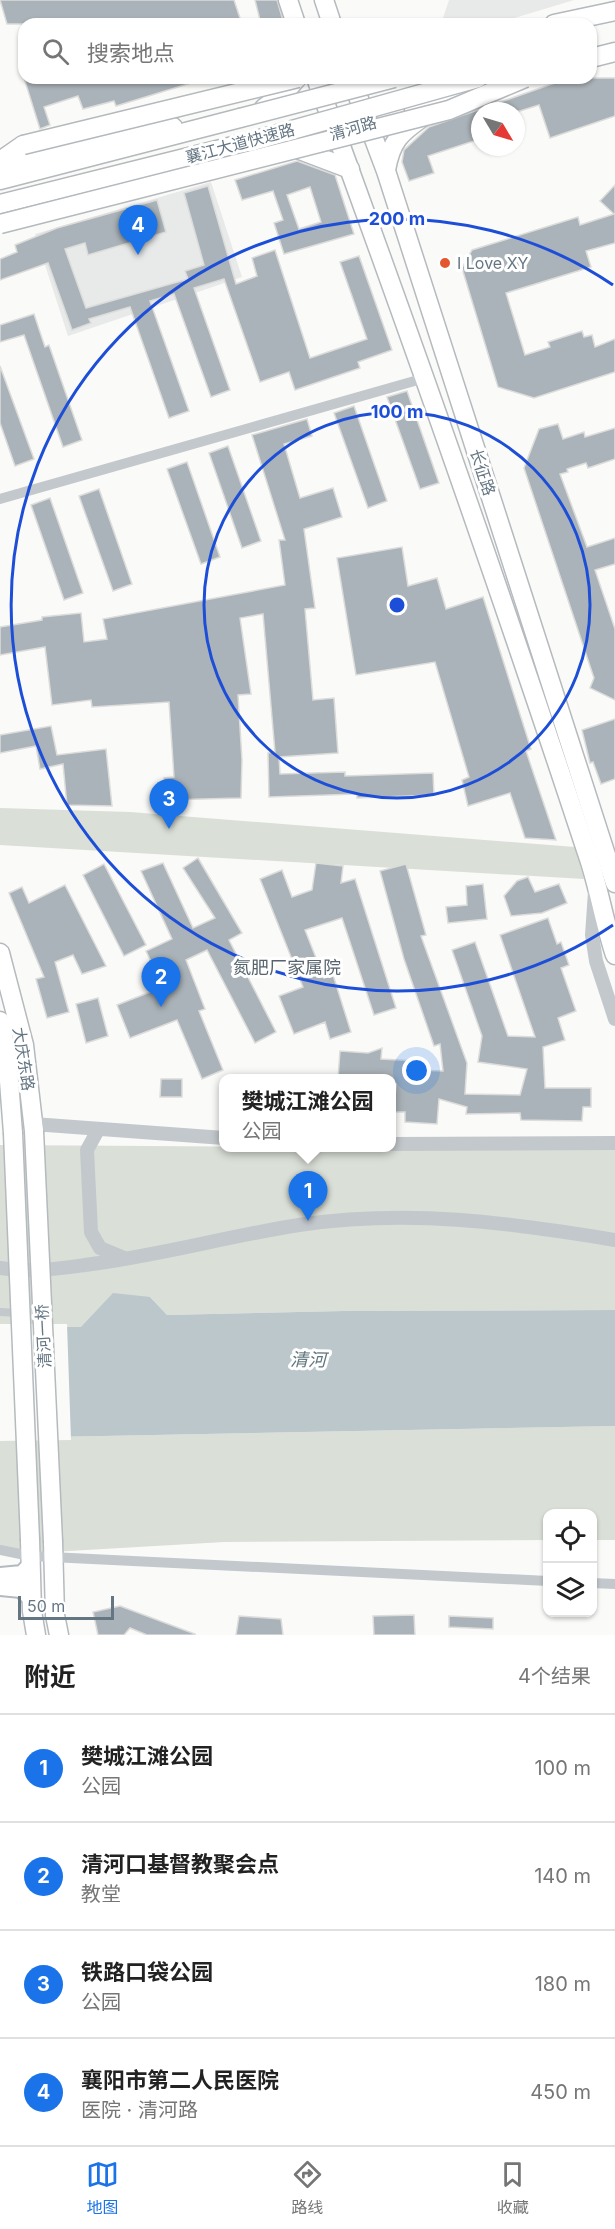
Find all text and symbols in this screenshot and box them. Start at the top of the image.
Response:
search box [18,18,597,84]
icon: search [39,35,72,68]
text: 搜索地点 [87,40,175,66]
north arrow [471,102,525,156]
street label: 清河路 [327,112,379,144]
street label: 襄江大道快速路 [183,119,297,167]
pin: 4 [118,206,158,255]
text: 200 m [369,208,425,229]
place label: I Love XY [457,253,529,273]
marker: I Love XY [438,256,452,270]
text: 100 m [371,401,423,422]
street label: 长征路 [466,446,500,498]
centre of rings [387,595,407,615]
pin: 3 [150,780,188,829]
district label: 氮肥厂家属院 [233,957,341,978]
pin: 2 [142,958,180,1007]
street label: 大庆东路 [9,1026,39,1092]
your location [402,1056,431,1085]
popup [219,1074,396,1152]
text: 樊城江滩公园 [241,1088,374,1114]
text: 公园 [241,1119,281,1143]
pin: 1 [288,1172,328,1221]
street label: 清河一桥 [31,1304,55,1368]
water label: 清河 [290,1349,329,1370]
map controls [543,1509,597,1617]
button: locate [543,1509,597,1563]
button: layers [543,1563,597,1617]
scale bar [18,1593,114,1620]
text: 50 m [27,1596,65,1616]
text: 附近 [24,1661,76,1692]
text: 4个结果 [518,1664,591,1688]
text: 樊城江滩公园 [81,1743,213,1769]
text: 1 [39,1756,48,1780]
text: 100 m [534,1756,591,1780]
text: 公园 [81,1774,121,1798]
text: 清河口基督教聚会点 [81,1851,279,1877]
text: 2 [37,1864,50,1888]
text: 140 m [534,1864,591,1888]
text: 教堂 [81,1882,121,1906]
text: 铁路口袋公园 [81,1959,213,1985]
text: 3 [37,1972,50,1996]
text: 180 m [535,1972,591,1996]
text: 公园 [81,1990,121,2014]
text: 襄阳市第二人民医院 [81,2067,279,2093]
text: 4 [37,2080,50,2104]
text: 450 m [530,2080,591,2104]
text: 医院 · 清河路 [81,2098,198,2122]
tab: 地图 [86,2158,119,2218]
tab: 路线 [291,2158,324,2218]
tab: 收藏 [496,2158,529,2218]

